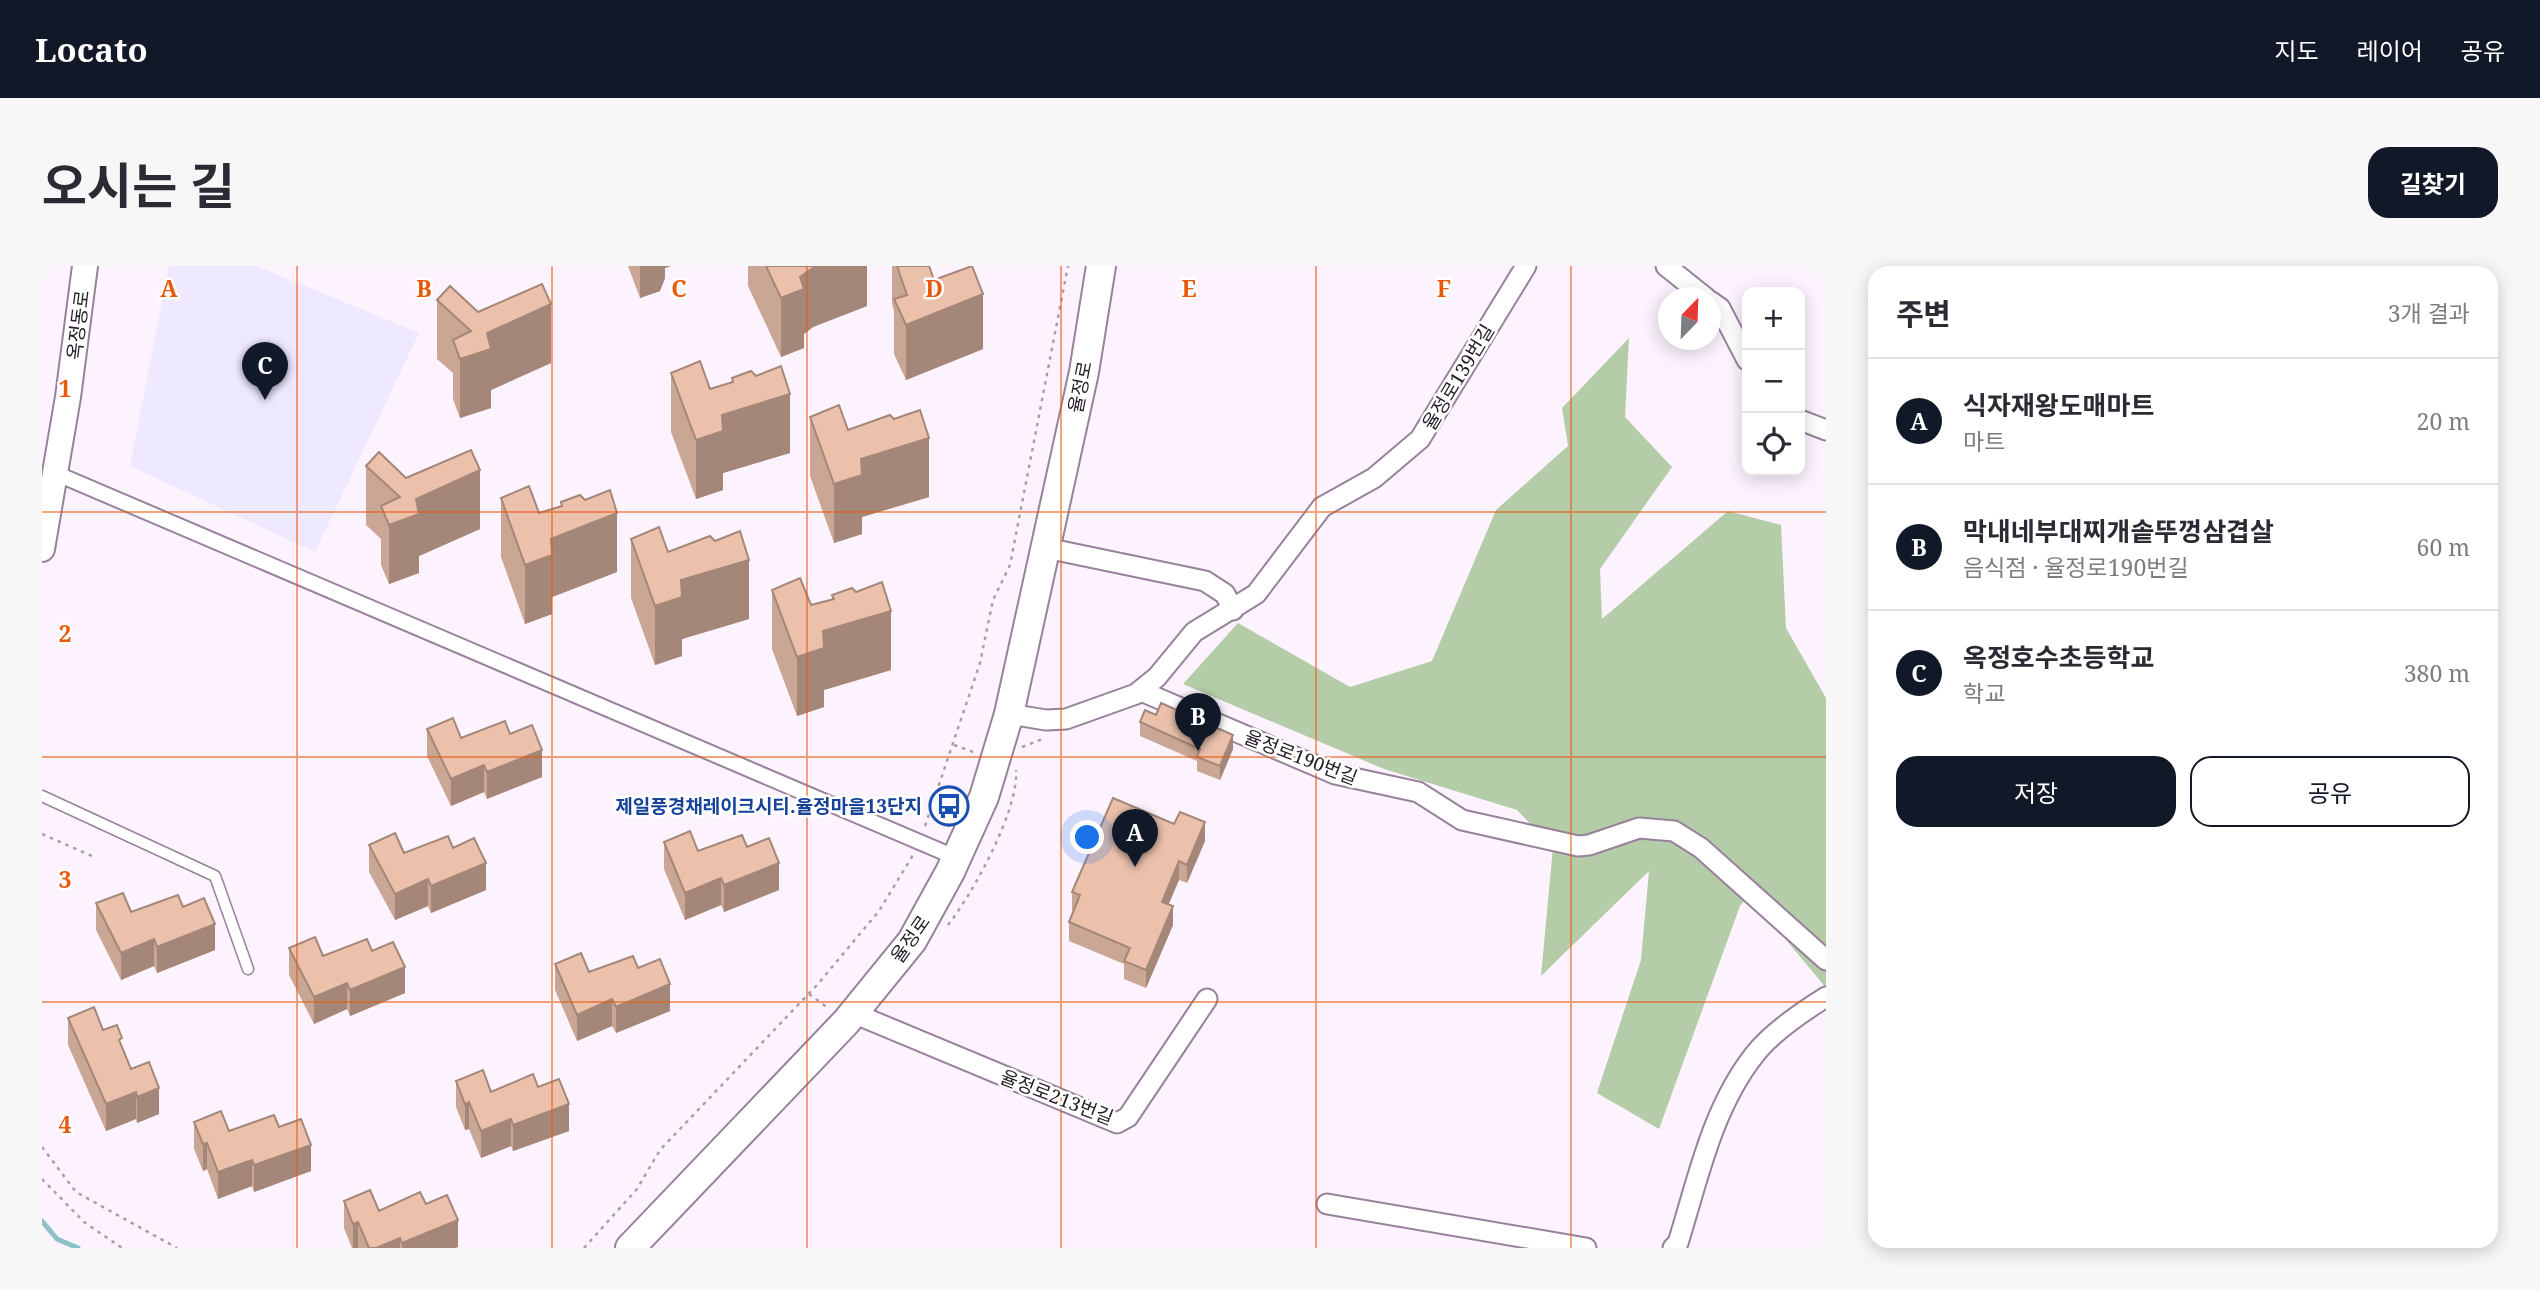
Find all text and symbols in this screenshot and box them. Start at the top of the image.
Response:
text: Locato [35,27,148,72]
text: 지도 [2274,34,2319,67]
text: 레이어 [2357,34,2423,67]
text: 공유 [2461,34,2505,67]
button: 길찾기 [2368,147,2498,218]
text: 오시는 길 [42,152,235,218]
text: A [160,272,178,304]
text: B [416,272,432,304]
text: C [671,272,687,304]
text: D [925,272,943,304]
text: E [1181,272,1197,304]
text: F [1437,272,1451,304]
north arrow [1658,287,1721,350]
map controls [1742,287,1805,476]
button: + [1742,287,1805,350]
street label: 옥정동로 [61,289,95,361]
text: 주변 [1896,293,1951,334]
text: 3개 결과 [2388,297,2470,329]
street label: 율정로139번길 [1416,319,1500,435]
pin: C [242,342,288,400]
button: − [1742,350,1805,413]
street label: 율정로 [1062,359,1098,415]
text: 1 [59,372,72,404]
text: 식자재왕도매마트 [1963,387,2154,423]
text: A [1910,405,1928,437]
text: 20 m [2417,405,2470,437]
button: locate [1742,413,1805,476]
text: 마트 [1963,425,2005,457]
text: 막내네부대찌개솥뚜껑삼겹살 [1963,513,2274,549]
text: B [1911,531,1927,563]
text: 60 m [2417,531,2470,563]
text: 음식점 · 율정로190번길 [1963,551,2189,583]
text: 2 [59,617,72,649]
text: 옥정호수초등학교 [1963,639,2154,675]
text: C [1911,657,1927,689]
text: 380 m [2404,657,2470,689]
text: 학교 [1963,677,2005,709]
pin: B [1175,693,1221,751]
street label: 율정로190번길 [1241,723,1361,791]
button: 저장 [1896,756,2176,827]
button: 공유 [2190,756,2470,827]
bus stop icon: 제일풍경채레이크시티.율정마을13단지 [928,785,970,827]
place label: 제일풍경채레이크시티.율정마을13단지 [615,793,922,819]
pin: A [1112,809,1158,867]
your location [1070,820,1104,854]
text: 3 [59,863,72,895]
street label: 율정로 [884,910,936,968]
street label: 율정로213번길 [997,1063,1117,1131]
text: 4 [59,1108,72,1140]

